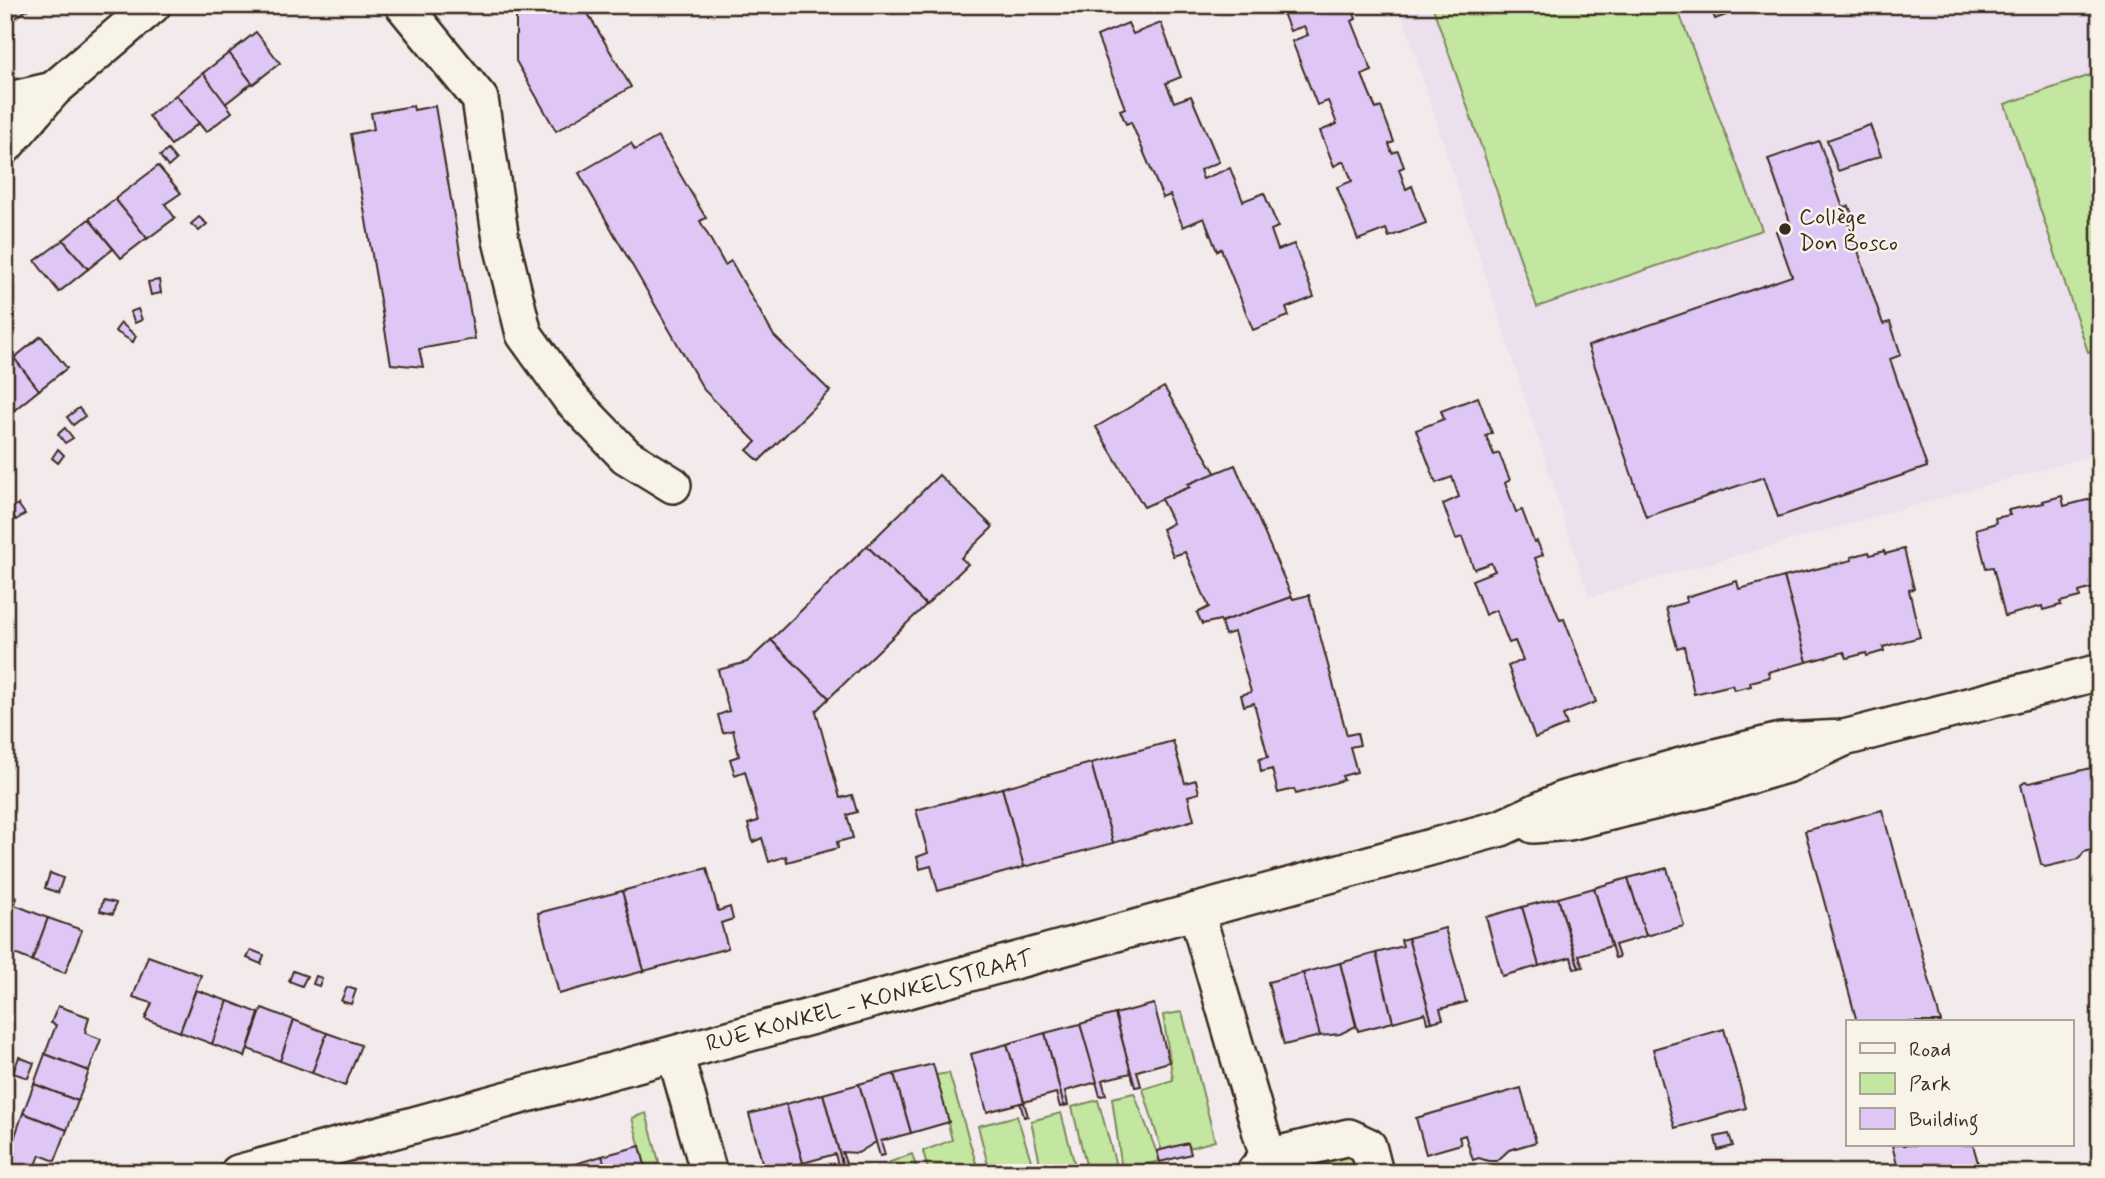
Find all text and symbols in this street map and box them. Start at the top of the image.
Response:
place label: Collège Don Bosco [1799,203,1898,259]
marker: Collège Don Bosco [1777,221,1793,237]
street label: RUE KONKEL - KONKELSTRAAT [703,943,1037,1060]
legend [1846,1020,2074,1146]
text: Road [1909,1036,1951,1064]
text: Park [1909,1070,1951,1098]
text: Building [1909,1106,1979,1136]

